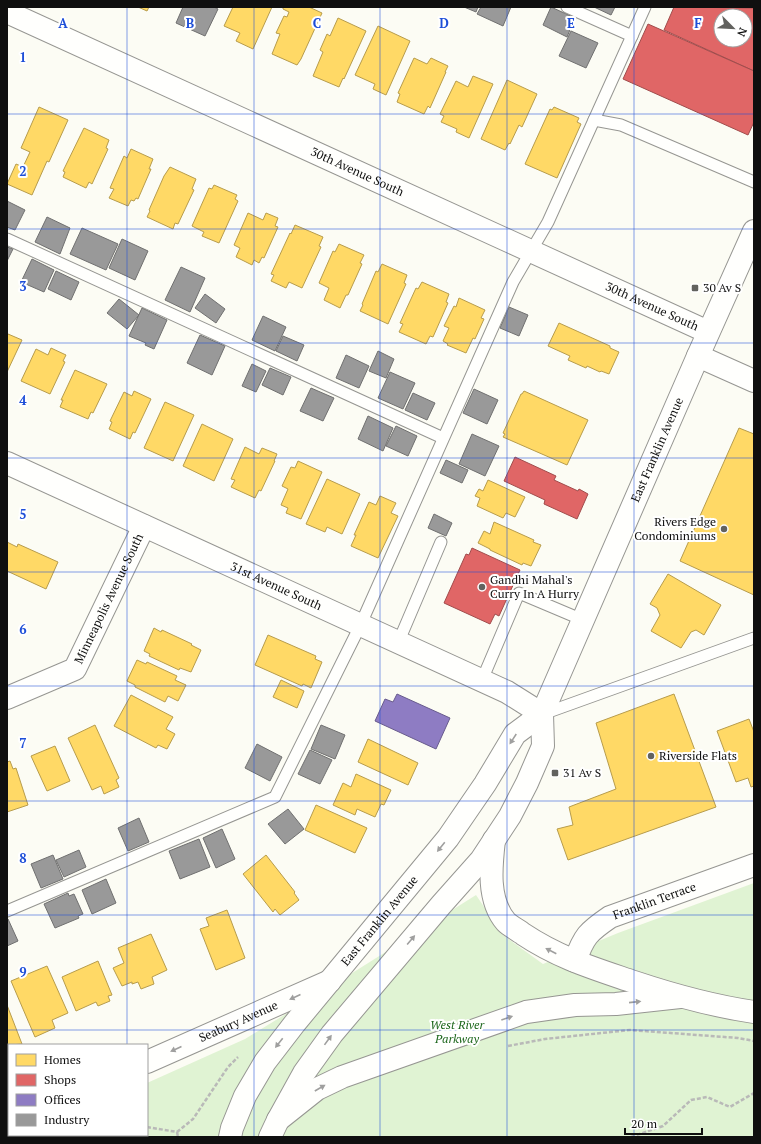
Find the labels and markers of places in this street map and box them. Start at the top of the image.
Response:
place label: 30 Av S [703,280,741,295]
marker: 30 Av S [690,283,700,293]
place label: Rivers Edge Condominiums [634,514,716,543]
marker: Rivers Edge Condominiums [719,524,729,534]
place label: Gandhi Mahal's Curry In A Hurry [490,572,580,601]
marker: Gandhi Mahal's Curry In A Hurry [477,582,487,592]
place label: Riverside Flats [659,748,737,763]
marker: Riverside Flats [646,751,656,761]
place label: 31 Av S [563,765,601,780]
marker: 31 Av S [550,768,560,778]

